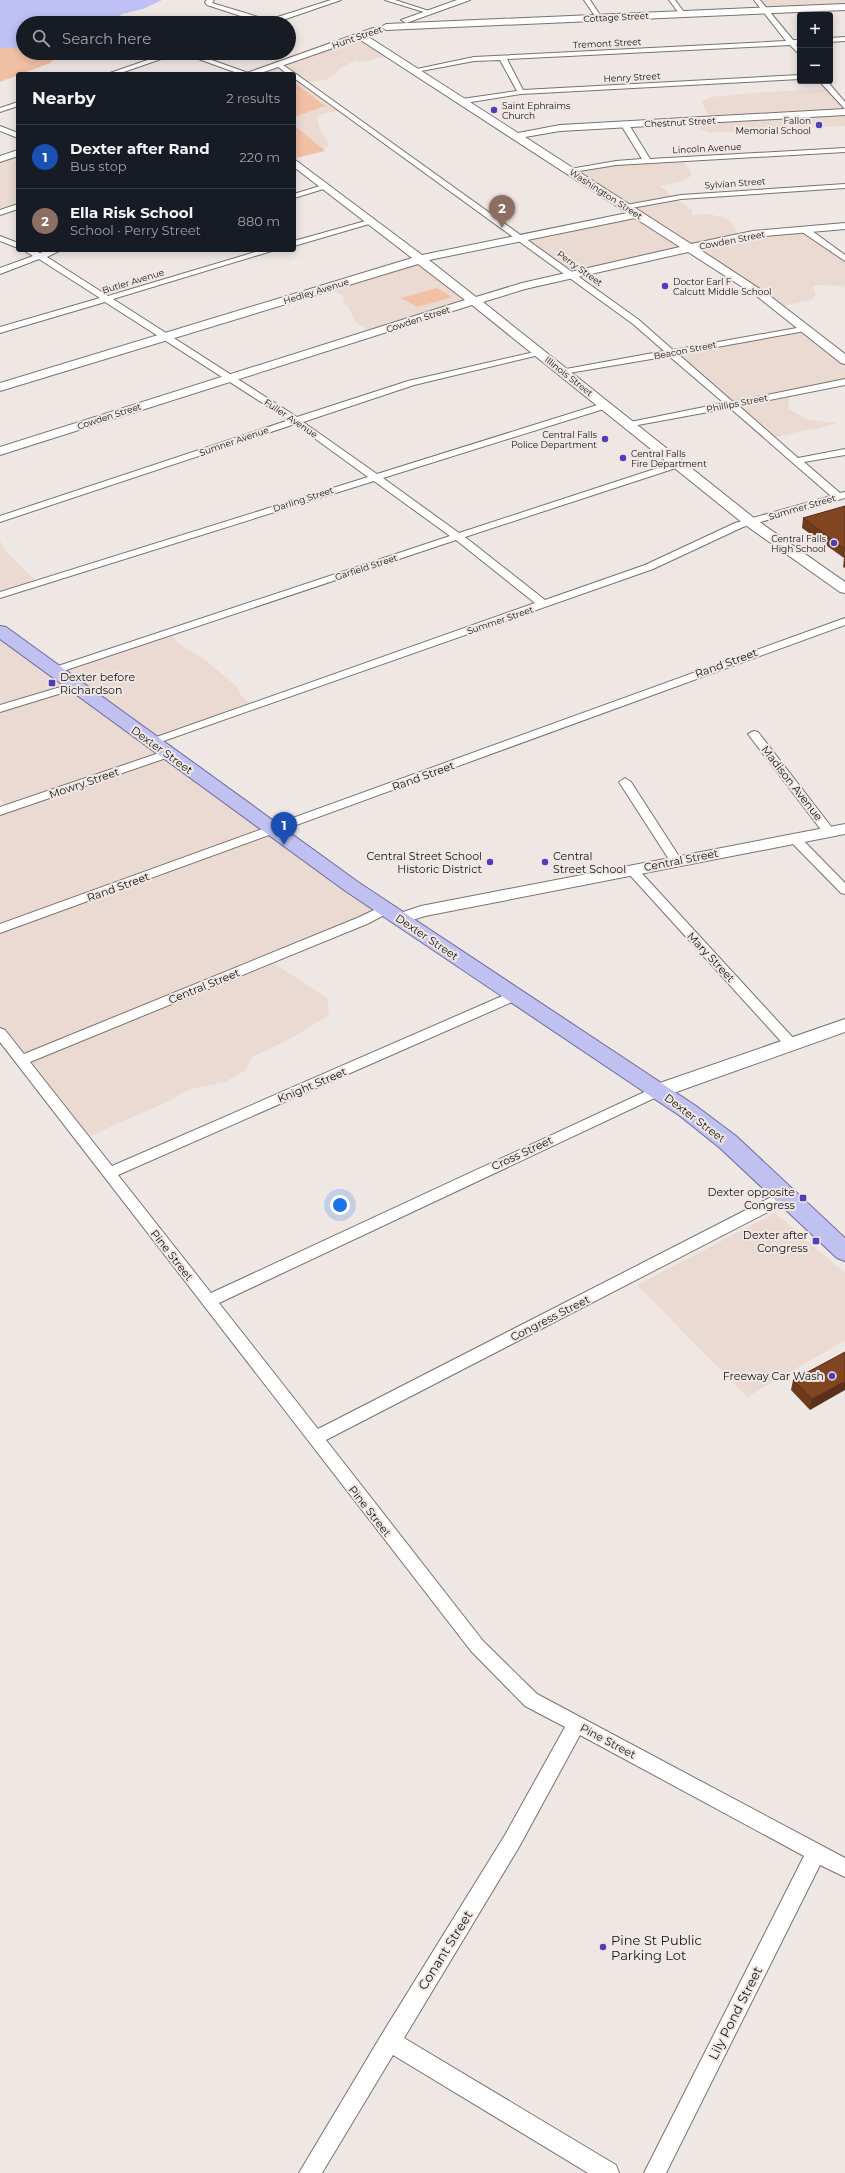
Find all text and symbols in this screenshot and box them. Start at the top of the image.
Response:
street label: Cottage Street [583,10,649,24]
map controls [797,12,833,84]
button: + [797,12,833,48]
search box [16,16,296,60]
street label: Hunt Street [330,23,384,51]
icon: search [30,27,52,49]
text: Search here [62,29,151,48]
street label: Tremont Street [573,36,642,50]
button: − [797,48,833,84]
street label: Henry Street [603,70,661,84]
text: Nearby [32,88,96,108]
text: 2 results [226,90,280,106]
place label: Saint Ephraims Church [502,100,571,121]
marker: Saint Ephraims Church [489,105,499,115]
street label: Chestnut Street [644,115,716,129]
place label: Fallon Memorial School [735,115,811,136]
marker: Fallon Memorial School [814,120,824,130]
text: Dexter after Rand [70,139,210,158]
street label: Lincoln Avenue [672,141,742,155]
text: 1 [42,149,48,165]
text: 220 m [239,149,280,165]
text: Bus stop [70,158,127,174]
street label: Washington Street [567,166,645,222]
street label: Sylvian Street [704,175,766,191]
pin: 2 [489,195,515,228]
text: Ella Risk School [70,203,193,222]
text: 2 [41,213,49,229]
text: 880 m [238,213,280,229]
text: School · Perry Street [70,222,201,238]
street label: Cowden Street [698,228,766,252]
street label: Perry Street [555,248,605,288]
street label: Butler Avenue [101,266,166,296]
street label: Hedley Avenue [282,276,351,306]
place label: Doctor Earl F Calcutt Middle School [673,276,771,297]
marker: Doctor Earl F Calcutt Middle School [660,281,670,291]
street label: Cowden Street [385,303,452,335]
street label: Beacon Street [653,338,718,361]
street label: Illinois Street [543,354,596,398]
street label: Phillips Street [705,392,769,414]
street label: Fuller Avenue [262,396,320,440]
street label: Cowden Street [76,400,143,432]
street label: Sumner Avenue [198,424,271,458]
place label: Central Falls Police Department [511,429,598,450]
marker: Central Falls Police Department [600,434,610,444]
place label: Central Falls Fire Department [631,448,707,469]
marker: Central Falls Fire Department [618,453,628,463]
street label: Darling Street [271,484,335,514]
street label: Summer Street [767,492,837,522]
place label: Central Falls High School [771,533,827,554]
marker: Central Falls High School [829,538,839,548]
street label: Garfield Street [333,552,399,582]
street label: Summer Street [465,603,535,636]
street label: Rand Street [693,645,760,681]
place label: Dexter before Richardson [60,670,136,697]
marker: Dexter before Richardson [47,678,57,688]
street label: Dexter Street [128,723,196,777]
street label: Madison Avenue [758,743,826,824]
street label: Rand Street [390,758,457,794]
street label: Mowry Street [47,764,121,802]
pin: 1 [271,812,297,845]
street label: Central Street [643,846,720,874]
place label: Central Street School Historic District [366,849,483,876]
place label: Central Street School [553,849,626,876]
marker: Central Street School Historic District [485,857,495,867]
marker: Central Street School [540,857,550,867]
street label: Rand Street [85,869,152,905]
street label: Dexter Street [393,911,462,963]
street label: Mary Street [684,929,738,985]
street label: Central Street [166,965,242,1007]
street label: Knight Street [275,1064,349,1106]
street label: Dexter Street [662,1090,729,1146]
street label: Cross Street [489,1133,555,1173]
place label: Dexter opposite Congress [708,1185,796,1212]
marker: Dexter opposite Congress [798,1193,808,1203]
your location [330,1195,350,1215]
street label: Pine Street [148,1227,197,1284]
place label: Dexter after Congress [743,1228,809,1255]
marker: Dexter after Congress [811,1236,821,1246]
street label: Congress Street [508,1292,592,1344]
place label: Freeway Car Wash [723,1369,824,1383]
marker: Freeway Car Wash [827,1371,837,1381]
street label: Pine Street [346,1483,395,1540]
street label: Pine Street [578,1720,639,1762]
street label: Conant Street [414,1907,476,1993]
place label: Pine St Public Parking Lot [611,1932,702,1963]
marker: Pine St Public Parking Lot [598,1942,608,1952]
street label: Lily Pond Street [705,1964,765,2062]

